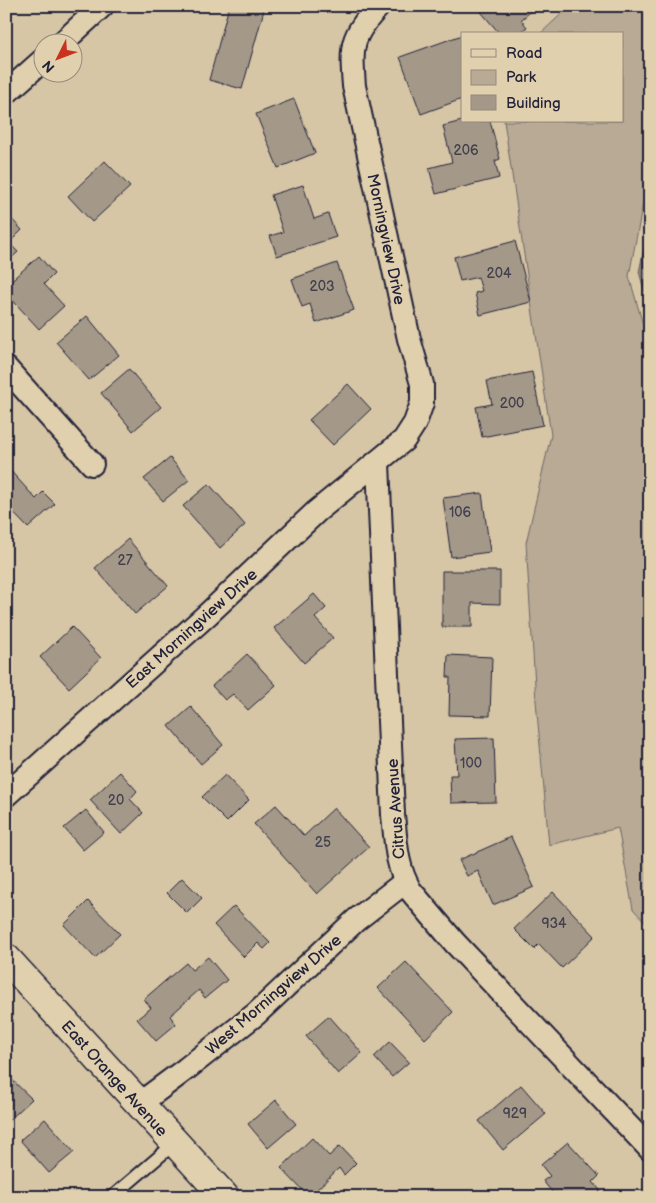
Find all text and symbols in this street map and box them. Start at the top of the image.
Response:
north arrow [32,32,82,82]
legend [461,32,624,122]
text: Road [506,44,542,63]
text: N [39,57,59,76]
text: Park [506,68,537,87]
text: Building [506,94,561,113]
house number: 206 [453,142,479,159]
street label: Morningview Drive [362,172,409,307]
house number: 204 [486,265,512,282]
house number: 203 [309,278,335,295]
house number: 200 [500,395,524,412]
house number: 106 [449,504,472,521]
house number: 27 [117,552,133,569]
street label: East Morningview Drive [122,565,262,693]
house number: 100 [460,755,482,772]
street label: Citrus Avenue [383,758,409,860]
house number: 20 [108,792,124,809]
house number: 25 [315,834,331,851]
house number: 934 [541,915,567,932]
street label: West Morningview Drive [202,931,346,1059]
street label: East Orange Avenue [57,1017,171,1141]
house number: 929 [503,1105,527,1122]

